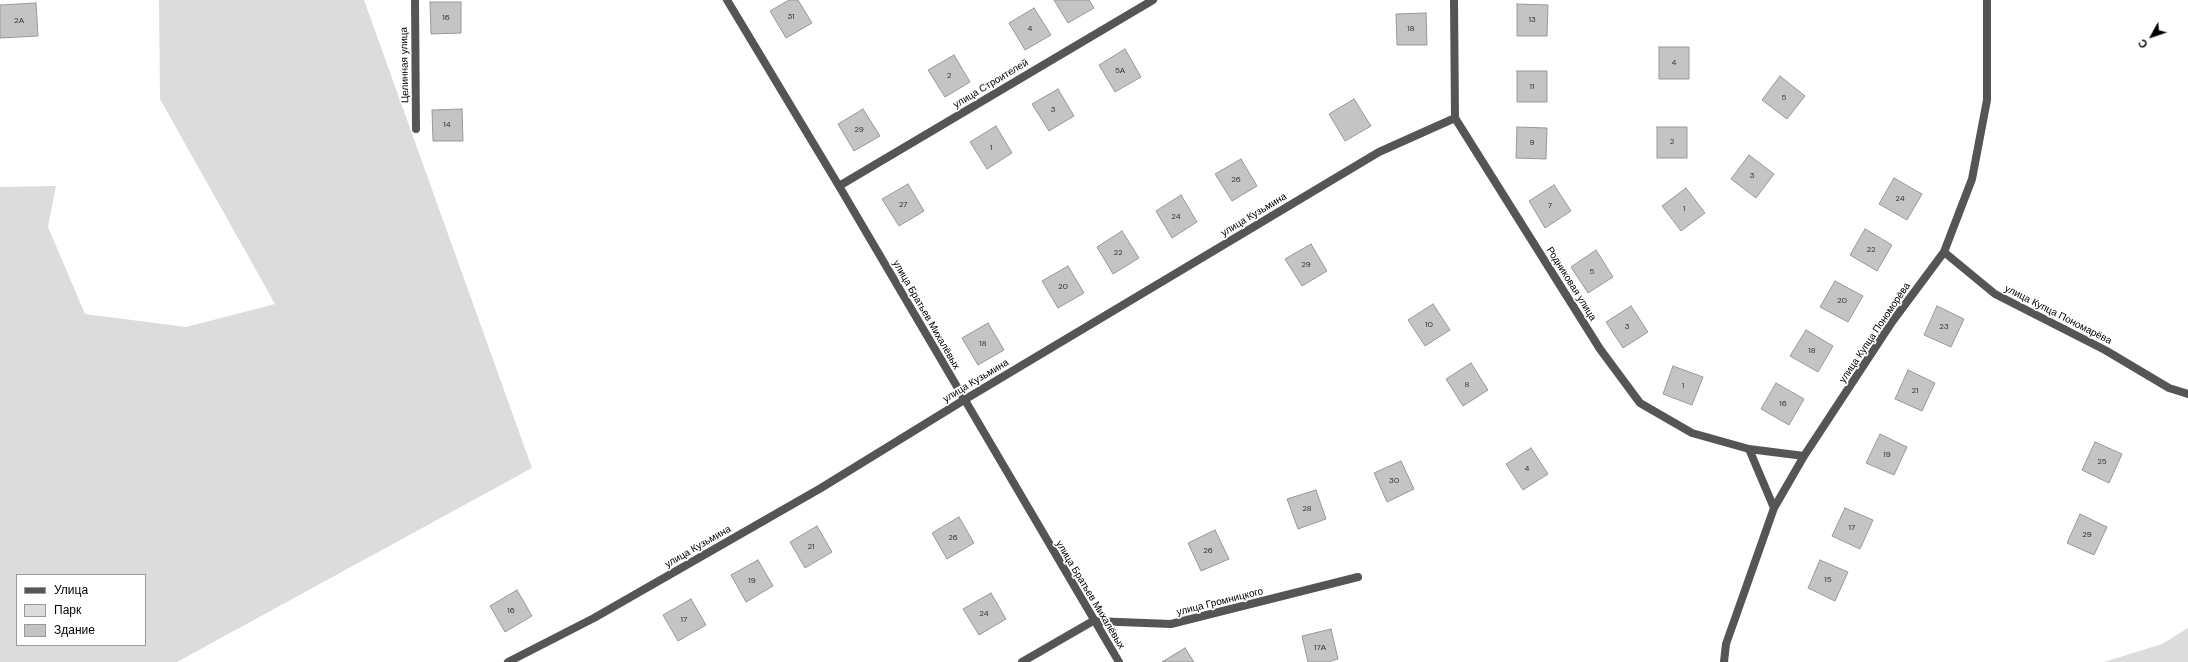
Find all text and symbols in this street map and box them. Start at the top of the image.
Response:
house number: 31 [787,12,795,22]
house number: 16 [442,13,450,23]
house number: 13 [1528,15,1536,25]
house number: 2А [14,16,24,26]
north arrow [2132,16,2172,56]
house number: 4 [1028,24,1032,34]
house number: 18 [1407,24,1415,34]
street label: Целинная улица [398,27,412,103]
text: С [2135,36,2151,51]
street label: улица Строителей [951,57,1031,111]
house number: 4 [1672,58,1676,68]
house number: 5А [1115,66,1125,76]
house number: 2 [947,71,951,81]
house number: 11 [1530,82,1534,92]
house number: 5 [1782,93,1786,103]
house number: 3 [1051,105,1055,115]
house number: 14 [443,120,451,130]
house number: 29 [854,125,864,135]
house number: 2 [1670,137,1674,147]
house number: 9 [1529,138,1535,148]
house number: 1 [990,143,992,153]
house number: 3 [1750,171,1754,181]
house number: 26 [1231,175,1241,185]
street label: улица Кузьмина [1219,191,1289,239]
house number: 24 [1895,194,1905,204]
house number: 27 [899,200,907,210]
house number: 7 [1548,201,1552,211]
house number: 1 [1683,204,1685,214]
house number: 24 [1171,212,1181,222]
street label: Родниковая улица [1543,245,1599,323]
house number: 22 [1866,245,1876,255]
house number: 22 [1113,248,1123,258]
street label: улица Братьев Михалёвых [890,258,962,372]
house number: 29 [1301,260,1311,270]
house number: 5 [1590,267,1594,277]
street label: улица Купца Пономорёва [1837,281,1913,385]
house number: 20 [1058,282,1068,292]
street label: улица Купца Пономарёва [2002,283,2114,347]
house number: 20 [1837,296,1847,306]
house number: 10 [1425,320,1433,330]
house number: 3 [1625,322,1629,332]
house number: 23 [1939,322,1949,332]
house number: 18 [979,339,987,349]
house number: 18 [1808,346,1816,356]
street label: улица Кузьмина [941,357,1011,405]
house number: 8 [1465,380,1469,390]
house number: 1 [1682,381,1684,391]
house number: 21 [1911,386,1919,396]
house number: 16 [1779,399,1787,409]
house number: 19 [1883,450,1891,460]
house number: 25 [2097,457,2107,467]
house number: 4 [1525,464,1529,474]
house number: 30 [1389,476,1399,486]
house number: 28 [1302,504,1312,514]
street label: улица Кузьмина [663,523,733,571]
house number: 17 [1849,523,1855,533]
house number: 29 [2082,530,2092,540]
house number: 26 [948,533,958,543]
street label: улица Братьев Михалёвых [1053,539,1127,651]
house number: 21 [807,542,815,552]
house number: 26 [1203,546,1213,556]
legend [16,574,146,646]
house number: 15 [1824,575,1832,585]
house number: 19 [748,576,756,586]
text: Улица [54,582,88,598]
street label: улица Громницкого [1175,585,1265,619]
text: Парк [54,602,81,618]
house number: 16 [507,606,515,616]
house number: 24 [979,609,989,619]
house number: 17 [681,615,687,625]
text: Здание [54,622,95,638]
house number: 17А [1314,643,1326,653]

